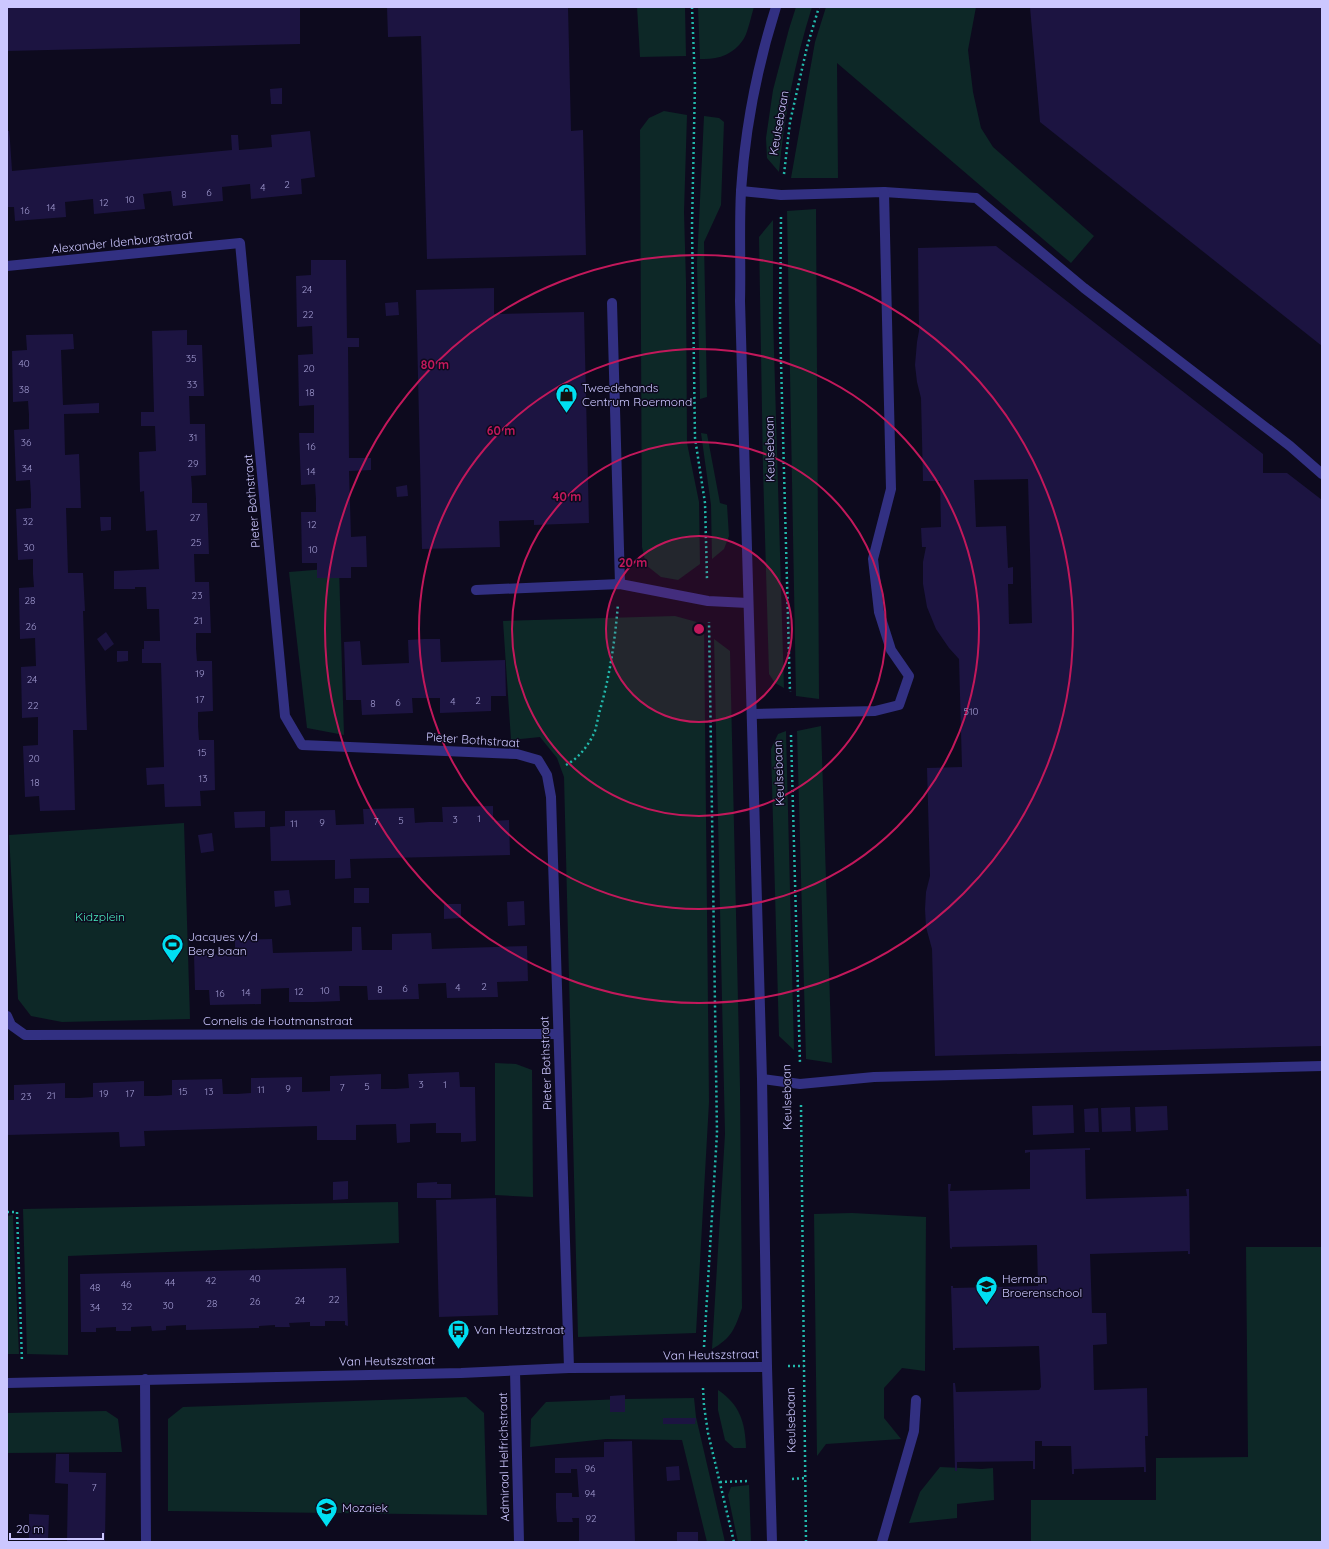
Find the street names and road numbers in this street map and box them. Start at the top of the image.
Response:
street label: Keulsebaan [765,89,792,156]
street label: Alexander Idenburgstraat [51,227,193,256]
street label: Keulsebaan [761,416,778,482]
street label: Pieter Bothstraat [240,454,263,549]
street label: Pieter Bothstraat [426,729,520,750]
street label: Keulsebaan [770,740,787,806]
street label: Cornelis de Houtmanstraat [203,1013,353,1028]
street label: Pieter Bothstraat [536,1016,555,1110]
street label: Keulsebaan [778,1064,795,1130]
street label: Van Heutszstraat [663,1346,759,1363]
street label: Van Heutszstraat [339,1352,435,1369]
street label: Keulsebaan [782,1387,799,1453]
street label: Admiraal Helfrichstraat [495,1392,512,1522]

